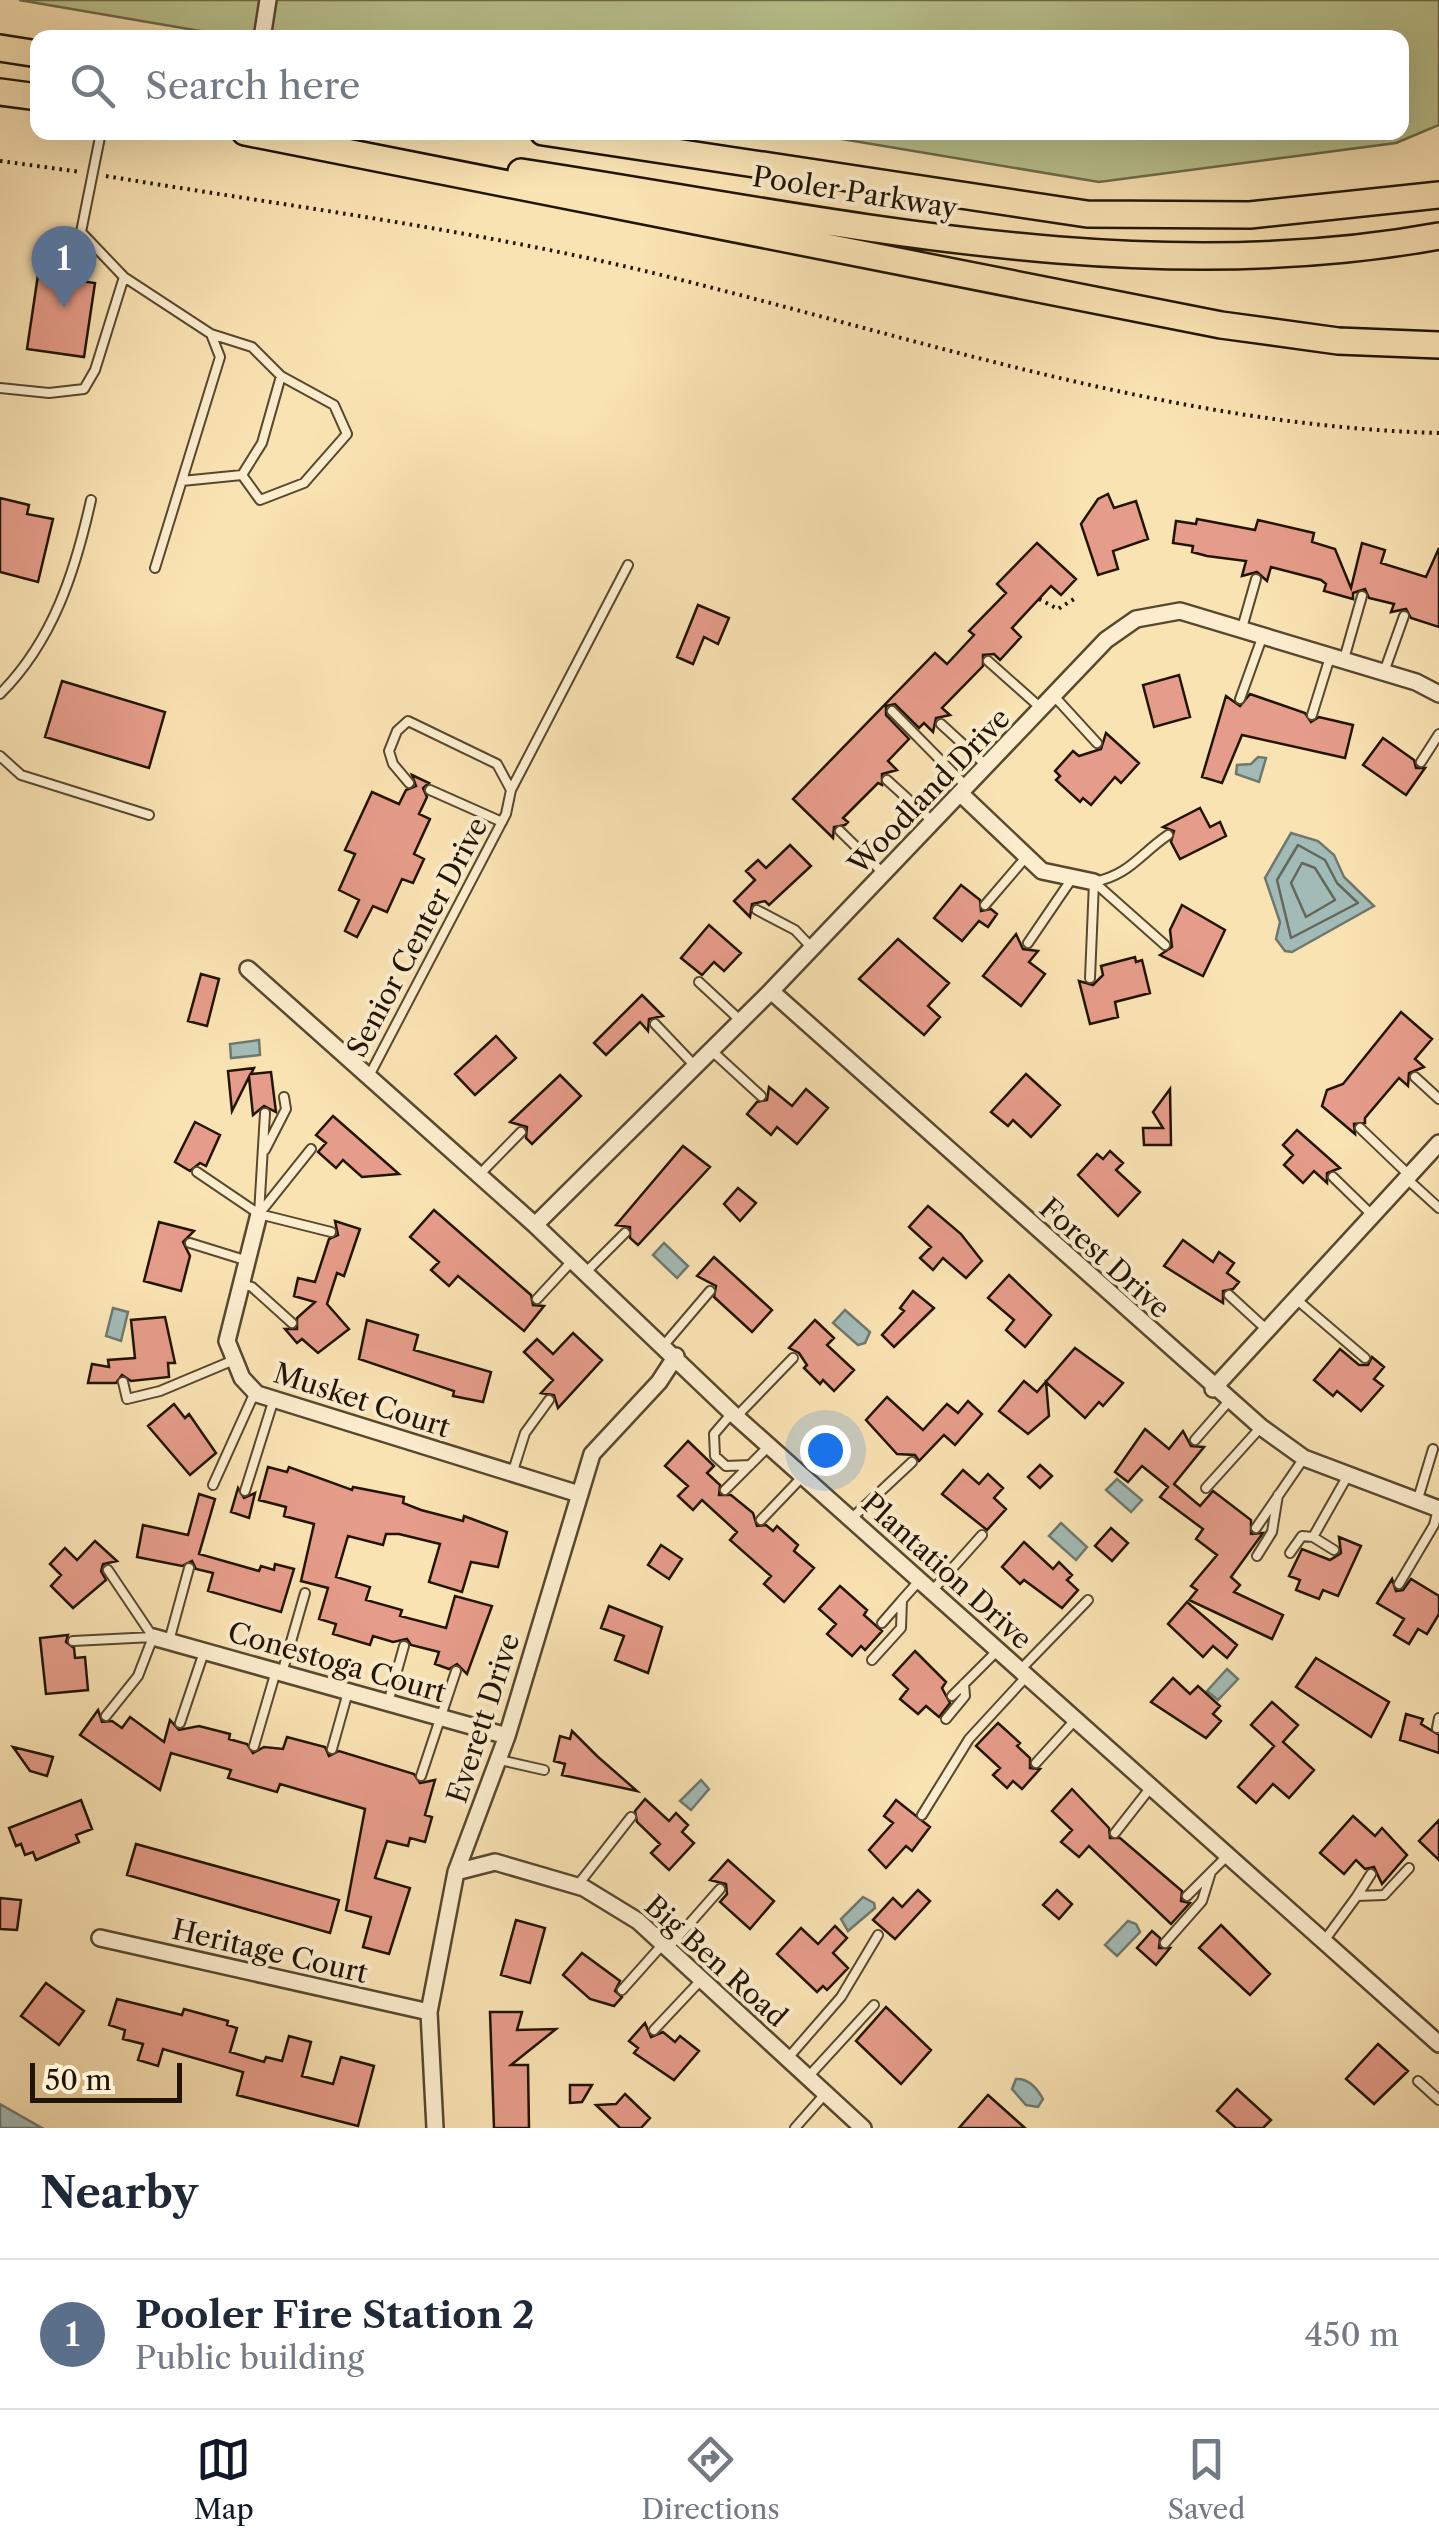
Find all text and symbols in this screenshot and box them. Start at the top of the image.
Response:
search box [30,30,1409,140]
icon: search [65,58,120,113]
text: Search here [145,62,360,109]
street label: Pooler Parkway [750,159,960,225]
pin: 1 [32,226,96,308]
street label: Woodland Drive [841,701,1017,882]
street label: Senior Center Drive [339,811,495,1063]
street label: Forest Drive [1033,1191,1177,1325]
street label: Musket Court [270,1356,454,1444]
your location [800,1425,851,1476]
street label: Plantation Drive [855,1486,1039,1656]
street label: Conestoga Court [224,1615,450,1709]
street label: Everett Drive [440,1629,526,1807]
street label: Big Ben Road [638,1888,794,2034]
street label: Heritage Court [169,1912,371,1990]
scale bar [30,2058,182,2102]
text: 50 m [45,2063,112,2097]
text: Nearby [40,2167,198,2219]
text: Pooler Fire Station 2 [135,2291,535,2338]
text: 1 [65,2315,80,2354]
text: 450 m [1305,2315,1399,2354]
text: Public building [135,2338,364,2377]
tab: Map [194,2432,254,2526]
tab: Directions [641,2432,780,2526]
tab: Saved [1167,2432,1245,2526]

